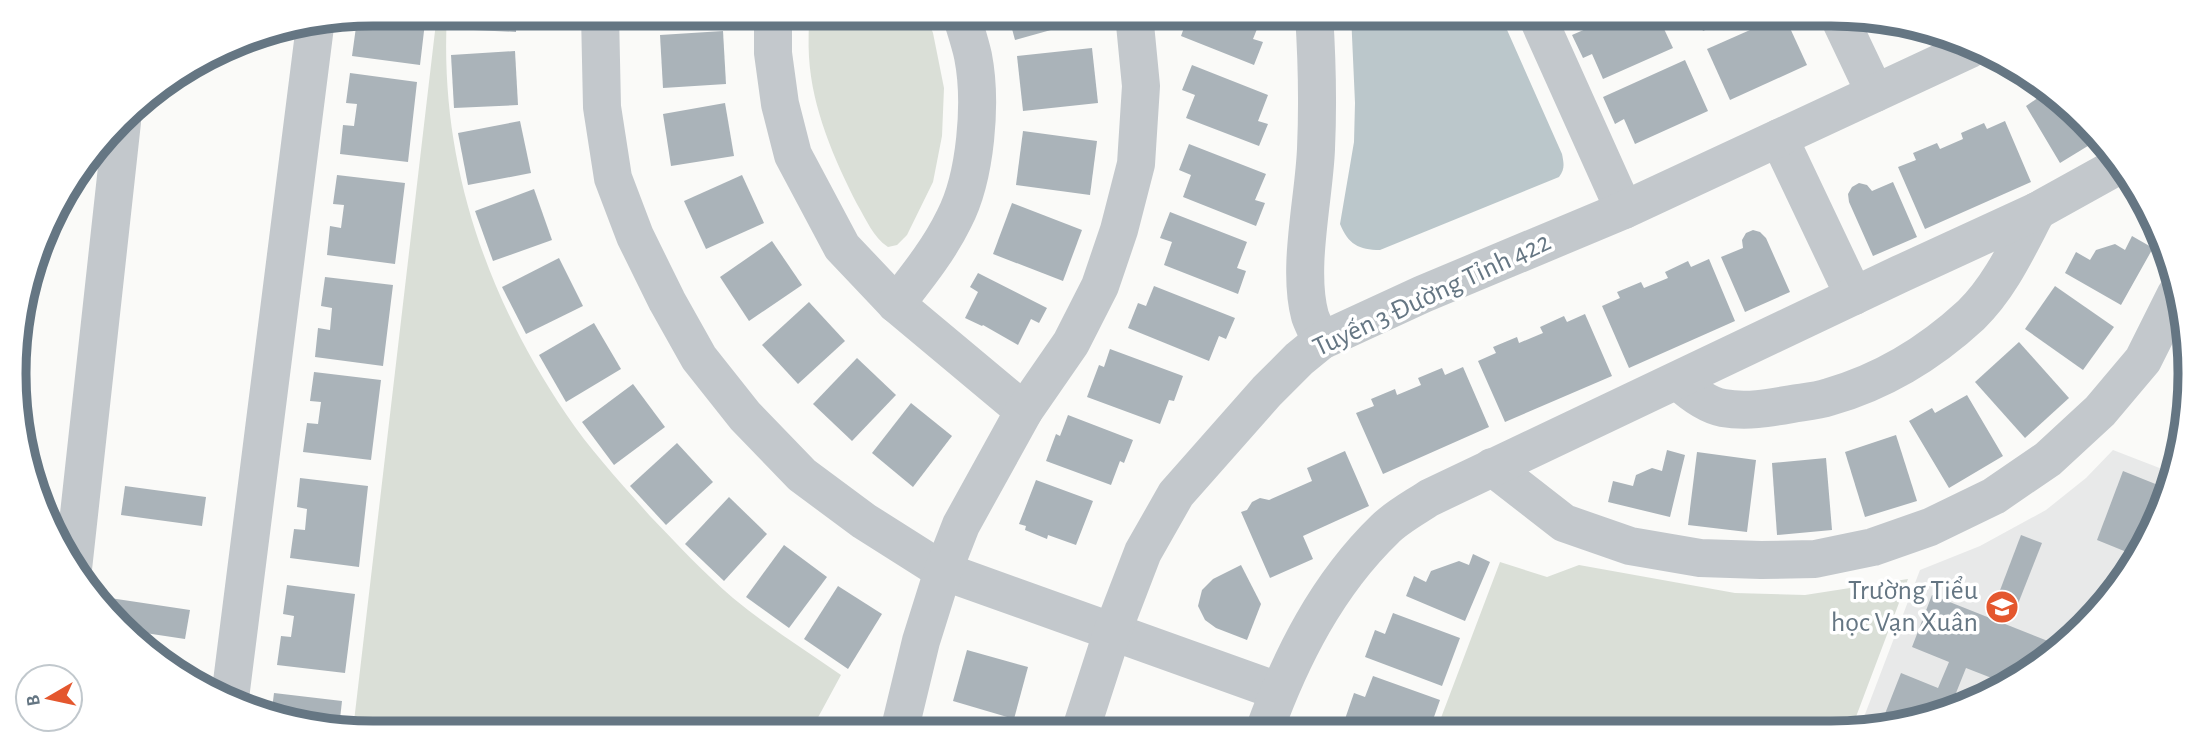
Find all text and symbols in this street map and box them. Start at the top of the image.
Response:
street label: Tuyến 3 Đường Tỉnh 422 [1309,228,1555,362]
place label: Trường Tiểu học Vạn Xuân [1831,576,1978,637]
school or university icon: Trường Tiểu học Vạn Xuân [1983,588,2021,626]
north arrow [14,663,84,733]
text: B [23,693,44,707]

